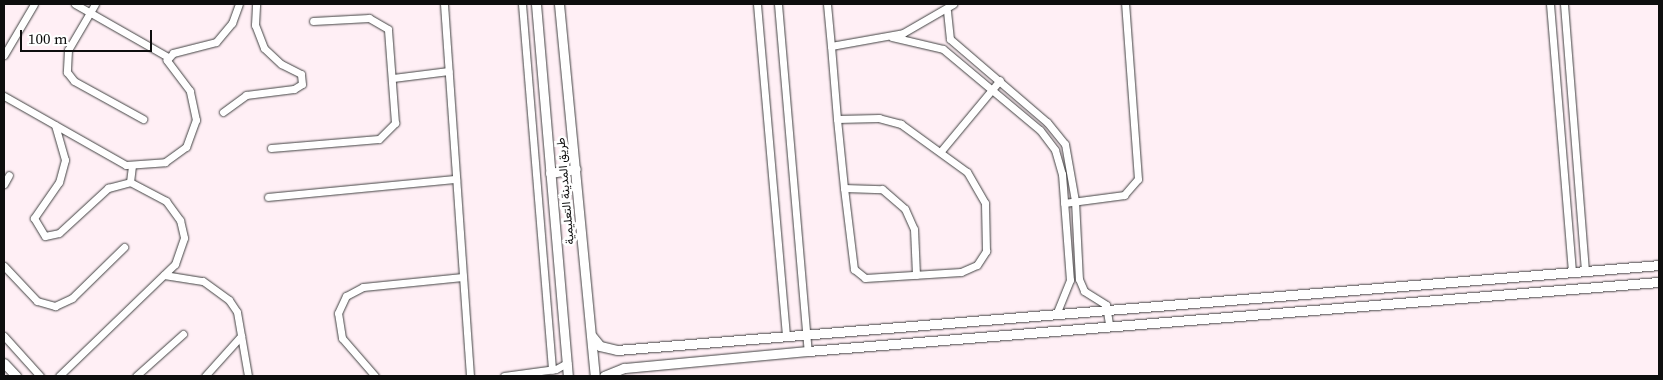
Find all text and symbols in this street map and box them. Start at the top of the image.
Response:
scale bar [22,20,155,52]
text: 100 m [28,28,68,49]
street label: طريق المدينة التعليمية [554,137,578,245]

